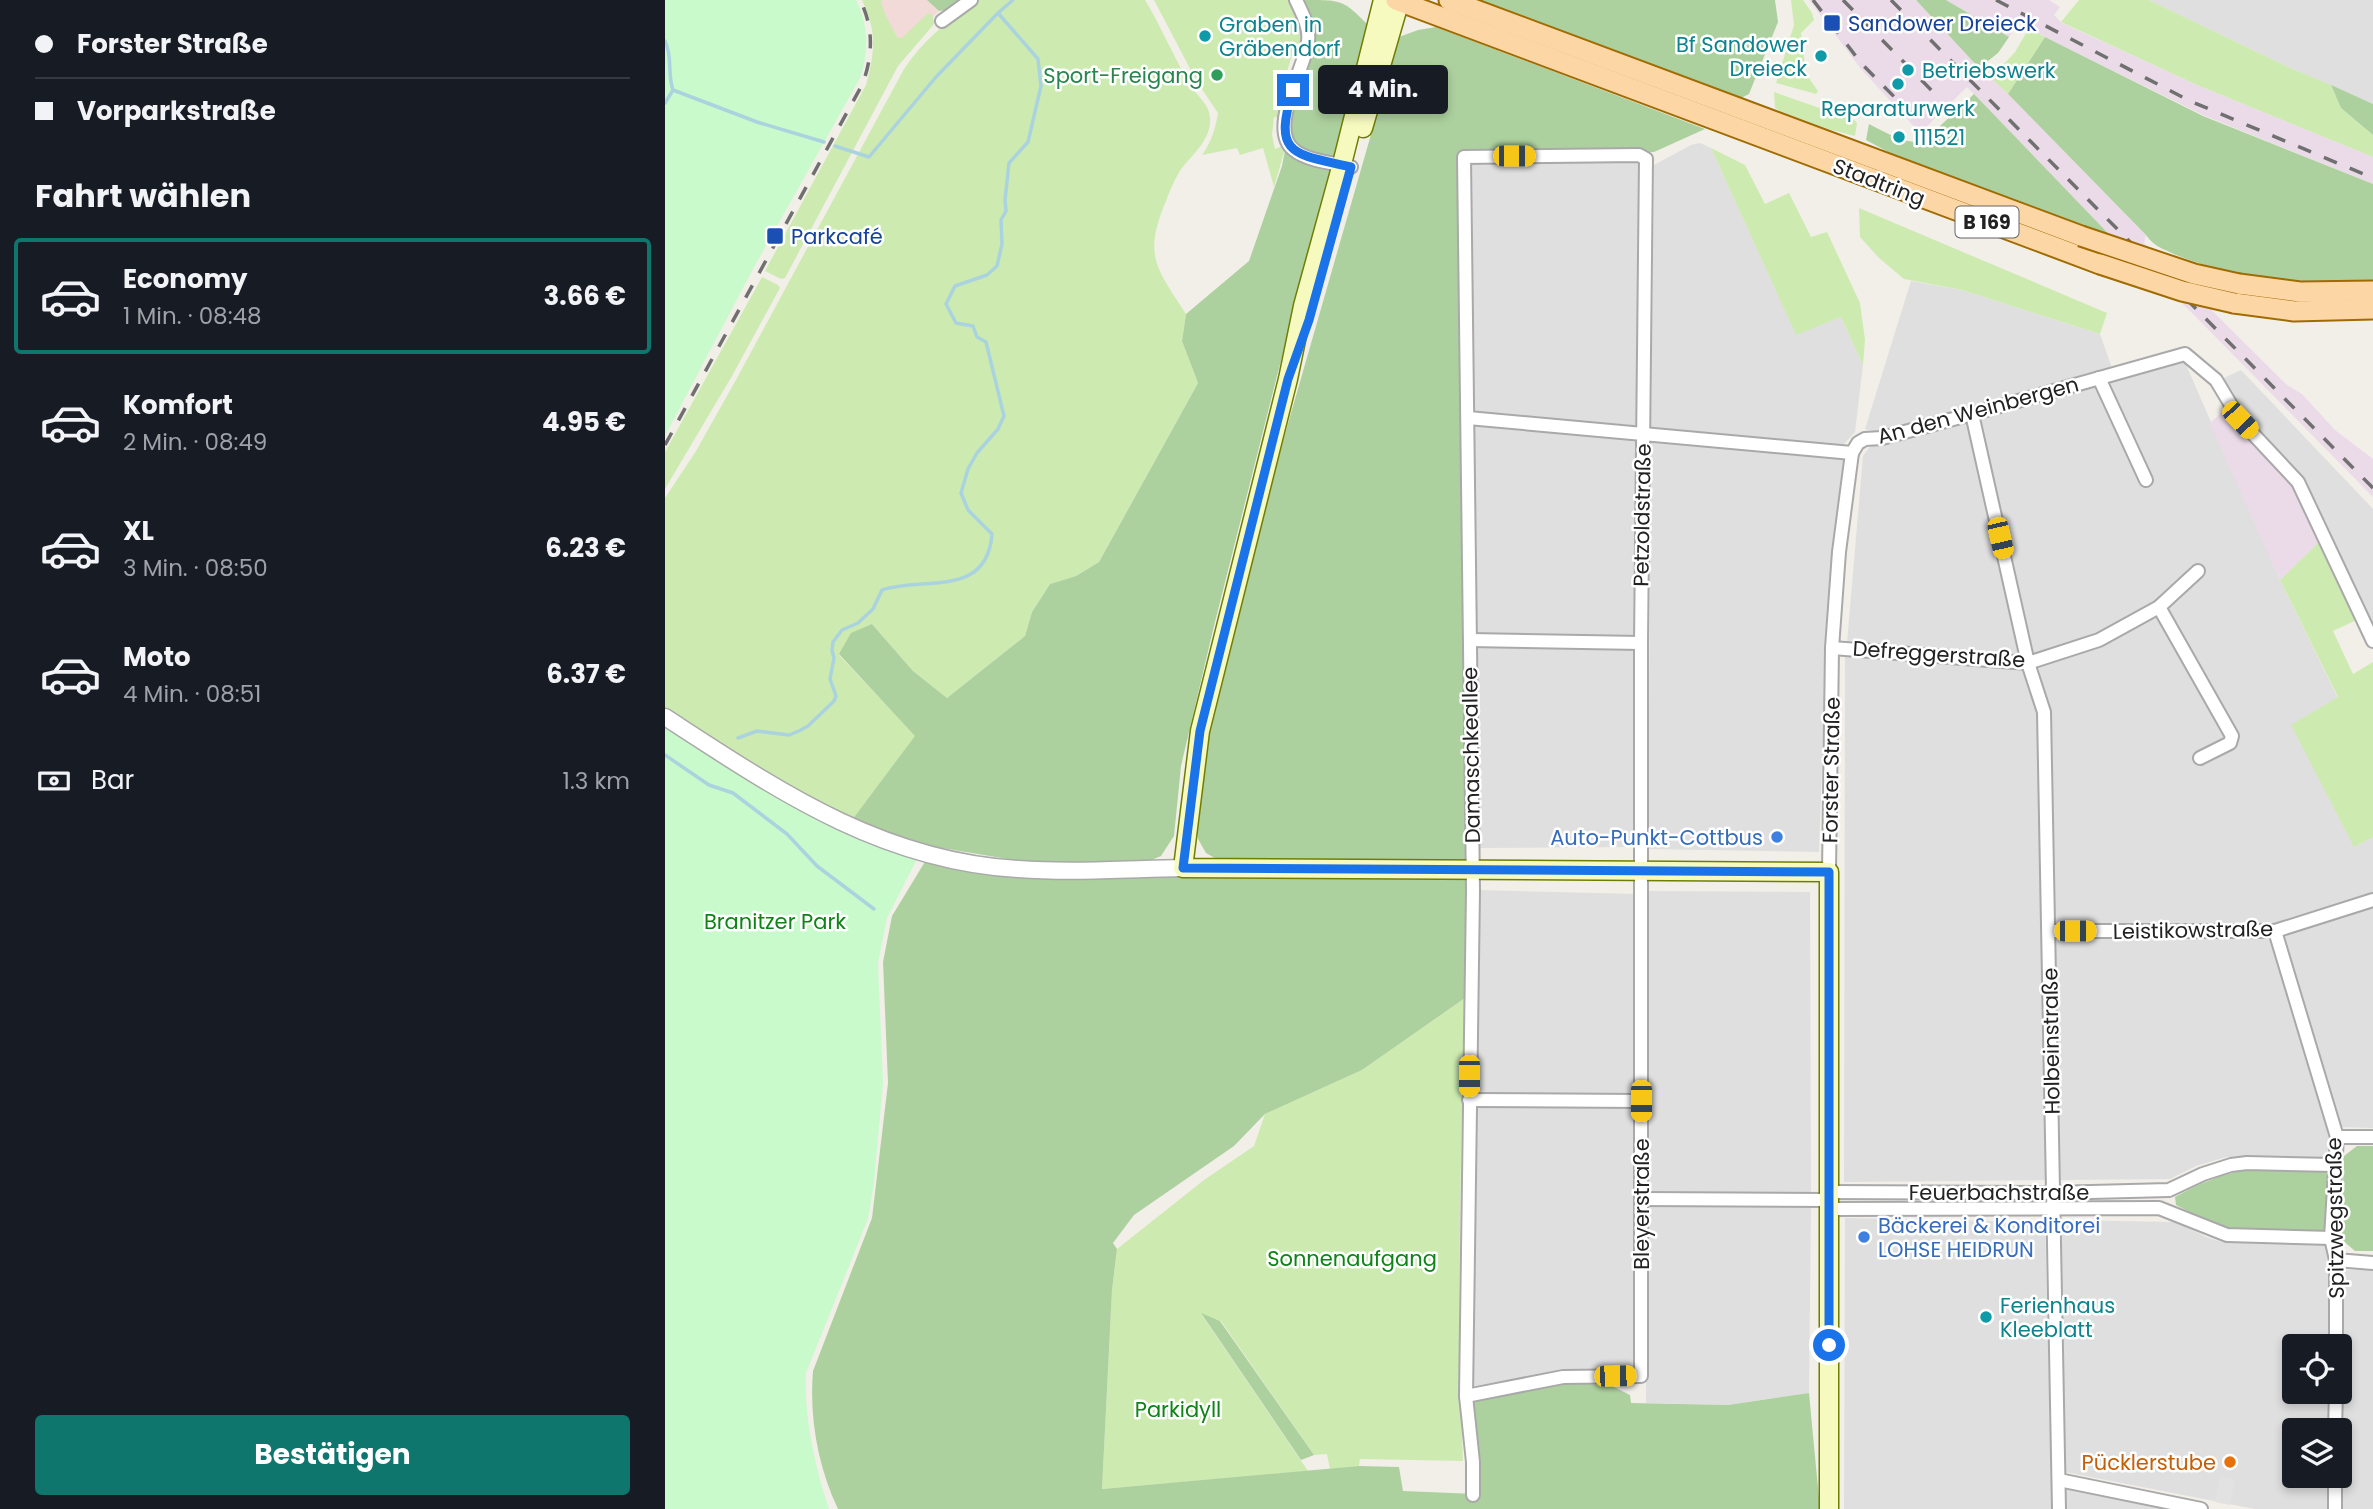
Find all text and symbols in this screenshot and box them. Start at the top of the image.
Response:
place label: Sandower Dreieck [1848,9,2037,38]
place label: Graben in Gräbendorf [1219,10,1340,63]
marker: Sandower Dreieck [1822,13,1842,33]
text: Forster Straße [77,26,268,62]
marker: Graben in Gräbendorf [1197,28,1213,44]
place label: Bf Sandower Dreieck [1676,30,1807,83]
marker: Bf Sandower Dreieck [1813,48,1829,64]
place label: Betriebswerk [1922,56,2056,85]
place label: Sport-Freigang [1043,61,1203,90]
marker: Betriebswerk [1900,62,1916,78]
callout: 4 Min. [1317,66,1447,114]
marker: Sport-Freigang [1209,67,1225,83]
text: 4 Min. [1348,73,1418,105]
route end [1277,74,1309,106]
marker: Reparaturwerk [1890,76,1906,92]
text: Vorparkstraße [77,93,276,129]
place label: Reparaturwerk [1821,94,1975,123]
place label: 111521 [1913,123,1965,152]
marker: 111521 [1891,129,1907,145]
car [1494,146,1536,167]
street label: Stadtring [1829,151,1929,213]
text: Fahrt wählen [35,173,251,218]
road number: B 169 [1955,206,2019,238]
place label: Parkcafé [791,222,883,251]
marker: Parkcafé [765,226,785,246]
text: Economy [123,261,247,297]
icon: car [39,265,102,328]
text: 3.66 € [544,278,626,314]
text: 1 Min. · 08:48 [123,300,262,332]
street label: An den Weinbergen [1874,369,2082,451]
text: Komfort [123,387,233,423]
icon: car [39,391,102,454]
car [2218,397,2263,443]
text: 4.95 € [542,404,626,440]
text: 2 Min. · 08:49 [123,426,267,458]
street label: Petzoldstraße [1626,443,1658,587]
text: XL [123,513,154,549]
car [1986,515,2015,561]
icon: car [39,517,102,580]
text: 6.23 € [545,530,626,566]
text: 3 Min. · 08:50 [123,552,268,584]
street label: Defreggerstraße [1852,634,2026,674]
text: Moto [123,639,191,675]
icon: car [39,643,102,706]
text: 6.37 € [546,656,626,692]
street label: Damaschkeallee [1455,667,1487,843]
text: 4 Min. · 08:51 [123,678,261,710]
street label: Forster Straße [1815,697,1847,843]
icon: cash [35,762,73,800]
text: Bar [91,762,134,798]
text: 1.3 km [563,765,630,797]
place label: Auto-Punkt-Cottbus [1550,823,1763,852]
marker: Auto-Punkt-Cottbus [1769,829,1785,845]
park label: Branitzer Park [704,907,846,936]
street label: Leistikowstraße [2113,914,2273,946]
car [2055,921,2097,942]
street label: Holbeinstraße [2035,967,2067,1115]
car [1459,1055,1480,1097]
car [1631,1080,1652,1122]
street label: Spitzwegstraße [2319,1137,2351,1299]
street label: Bleyerstraße [1627,1138,1656,1270]
street label: Feuerbachstraße [1909,1178,2089,1207]
place label: Bäckerei & Konditorei LOHSE HEIDRUN [1878,1211,2100,1264]
marker: Bäckerei & Konditorei LOHSE HEIDRUN [1856,1229,1872,1245]
park label: Sonnenaufgang [1267,1244,1437,1273]
place label: Ferienhaus Kleeblatt [2000,1291,2115,1344]
marker: Ferienhaus Kleeblatt [1978,1309,1994,1325]
route start [1813,1329,1845,1361]
map controls [2282,1334,2352,1488]
button: locate [2282,1334,2352,1404]
car [1594,1365,1637,1387]
park label: Parkidyll [1135,1395,1221,1424]
button: Bestätigen [35,1415,630,1495]
button: layers [2282,1418,2352,1488]
place label: Pücklerstube [2082,1448,2216,1477]
marker: Pücklerstube [2222,1454,2238,1470]

